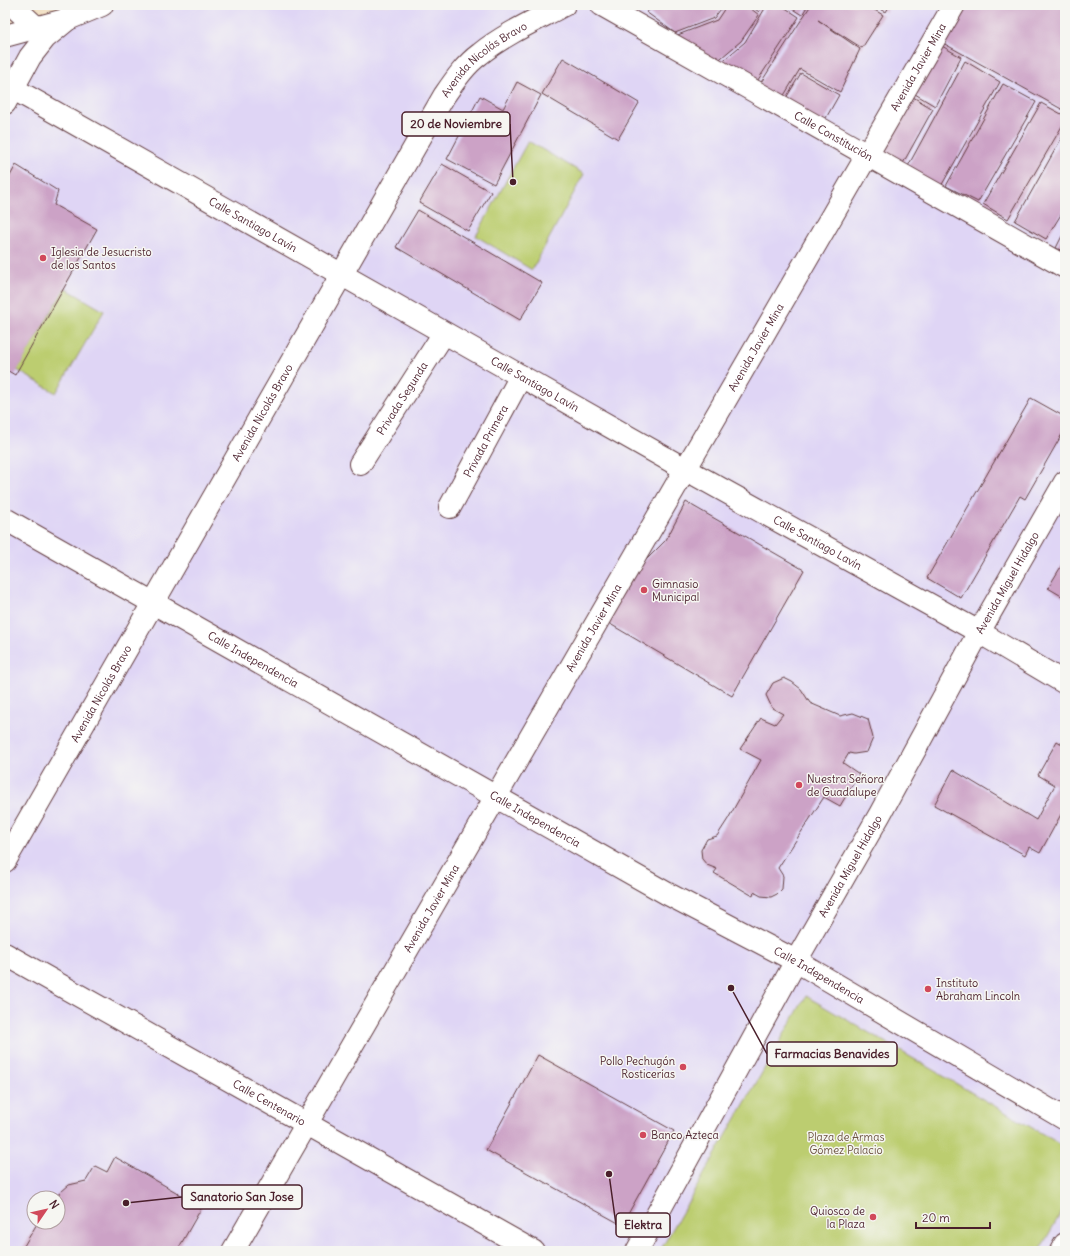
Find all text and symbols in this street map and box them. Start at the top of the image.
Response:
street label: Avenida Nicolás Bravo [438,19,529,100]
street label: Avenida Javier Mina [887,20,949,113]
street label: Calle Constitución [792,108,875,164]
callout: 20 de Noviembre [402,112,510,136]
text: 20 de Noviembre [410,116,502,131]
street label: Calle Santiago Lavín [206,194,300,255]
place label: Iglesia de Jesucristo de los Santos [51,245,152,272]
marker: Iglesia de Jesucristo de los Santos [38,253,48,263]
street label: Avenida Javier Mina [725,301,787,394]
street label: Calle Santiago Lavín [488,353,582,415]
street label: Privada Segunda [373,359,431,438]
street label: Avenida Nicolás Bravo [229,361,296,464]
street label: Privada Primera [460,402,511,480]
street label: Calle Santiago Lavín [771,512,864,573]
street label: Avenida Miguel Hidalgo [972,529,1042,636]
place label: Gimnasio Municipal [652,577,699,604]
street label: Avenida Javier Mina [563,581,625,674]
marker: Gimnasio Municipal [639,585,649,595]
street label: Calle Independencia [205,628,301,691]
street label: Avenida Nicolás Bravo [68,642,135,745]
place label: Nuestra Señora de Guadalupe [807,772,884,799]
marker: Nuestra Señora de Guadalupe [794,780,804,790]
street label: Calle Independencia [487,788,583,850]
street label: Avenida Miguel Hidalgo [816,813,885,920]
street label: Avenida Javier Mina [400,862,462,955]
street label: Calle Independencia [771,944,867,1006]
place label: Instituto Abraham Lincoln [936,976,1020,1003]
marker: Instituto Abraham Lincoln [923,984,933,994]
callout: Farmacias Benavides [767,1042,897,1066]
text: Farmacias Benavides [775,1046,890,1061]
place label: Pollo Pechugón Rosticerías [600,1054,675,1081]
marker: Pollo Pechugón Rosticerías [678,1062,688,1072]
street label: Calle Centenario [230,1076,308,1129]
place label: Banco Azteca [651,1128,719,1142]
marker: Banco Azteca [638,1130,648,1140]
park label: Plaza de Armas Gómez Palacio [808,1130,884,1157]
callout: Sanatorio San Jose [182,1185,302,1209]
text: Sanatorio San Jose [190,1189,294,1204]
north arrow [26,1190,66,1230]
text: N [46,1197,62,1211]
place label: Quiosco de la Plaza [810,1204,865,1231]
scale bar [916,1204,990,1230]
text: 20 m [922,1210,950,1225]
marker: Quiosco de la Plaza [868,1212,878,1222]
callout: Elektra [616,1213,670,1237]
text: Elektra [624,1217,662,1232]

